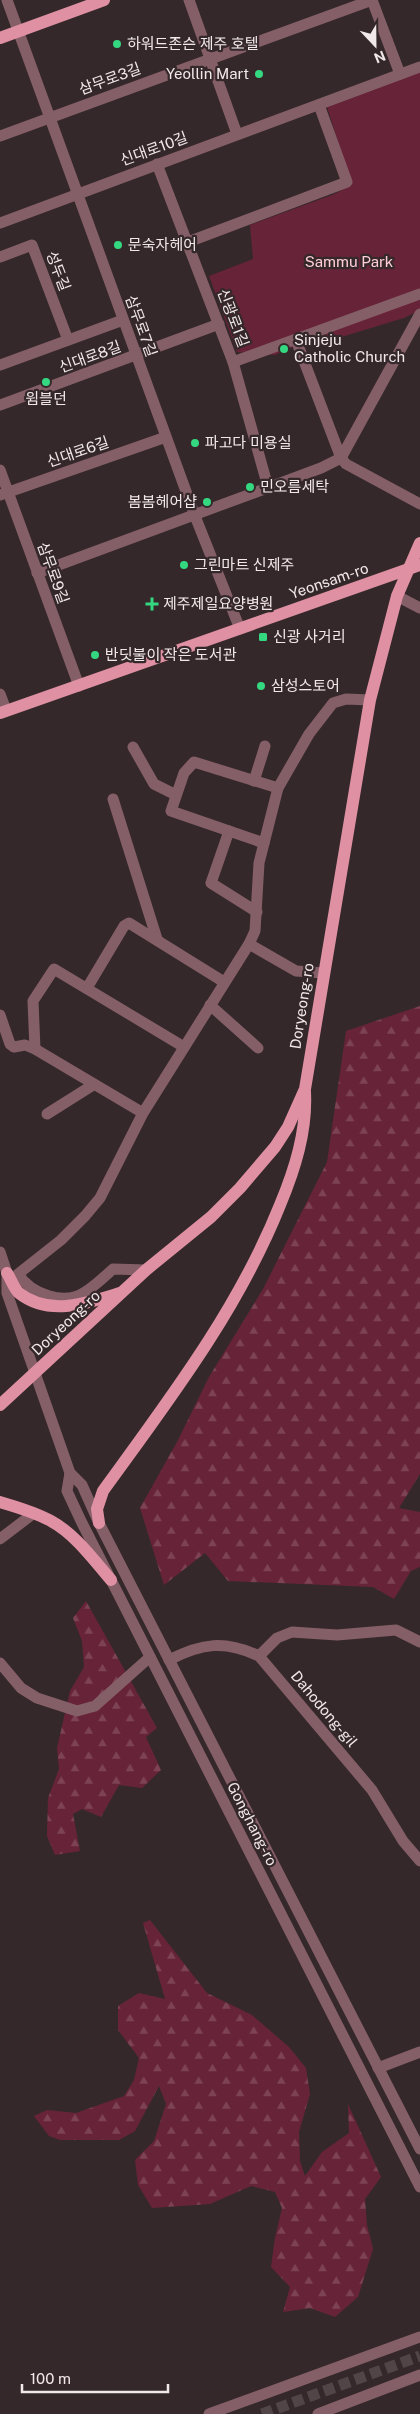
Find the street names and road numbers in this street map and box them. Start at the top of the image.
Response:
street label: 삼무로3길 [77,59,143,98]
street label: 신대로10길 [118,128,190,169]
street label: 성두길 [43,248,74,293]
street label: 신광로1길 [215,286,252,349]
street label: 삼무로7길 [123,293,160,359]
street label: 신대로8길 [56,337,123,376]
street label: 신대로6길 [45,433,111,470]
street label: 삼무로9길 [34,540,73,606]
street label: Yeonsam-ro [287,559,371,602]
street label: Doryeong-ro [286,962,317,1050]
street label: Doryeong-ro [28,1287,103,1359]
street label: Dahodong-gil [288,1667,361,1750]
street label: Gonghang-ro [224,1779,281,1868]

